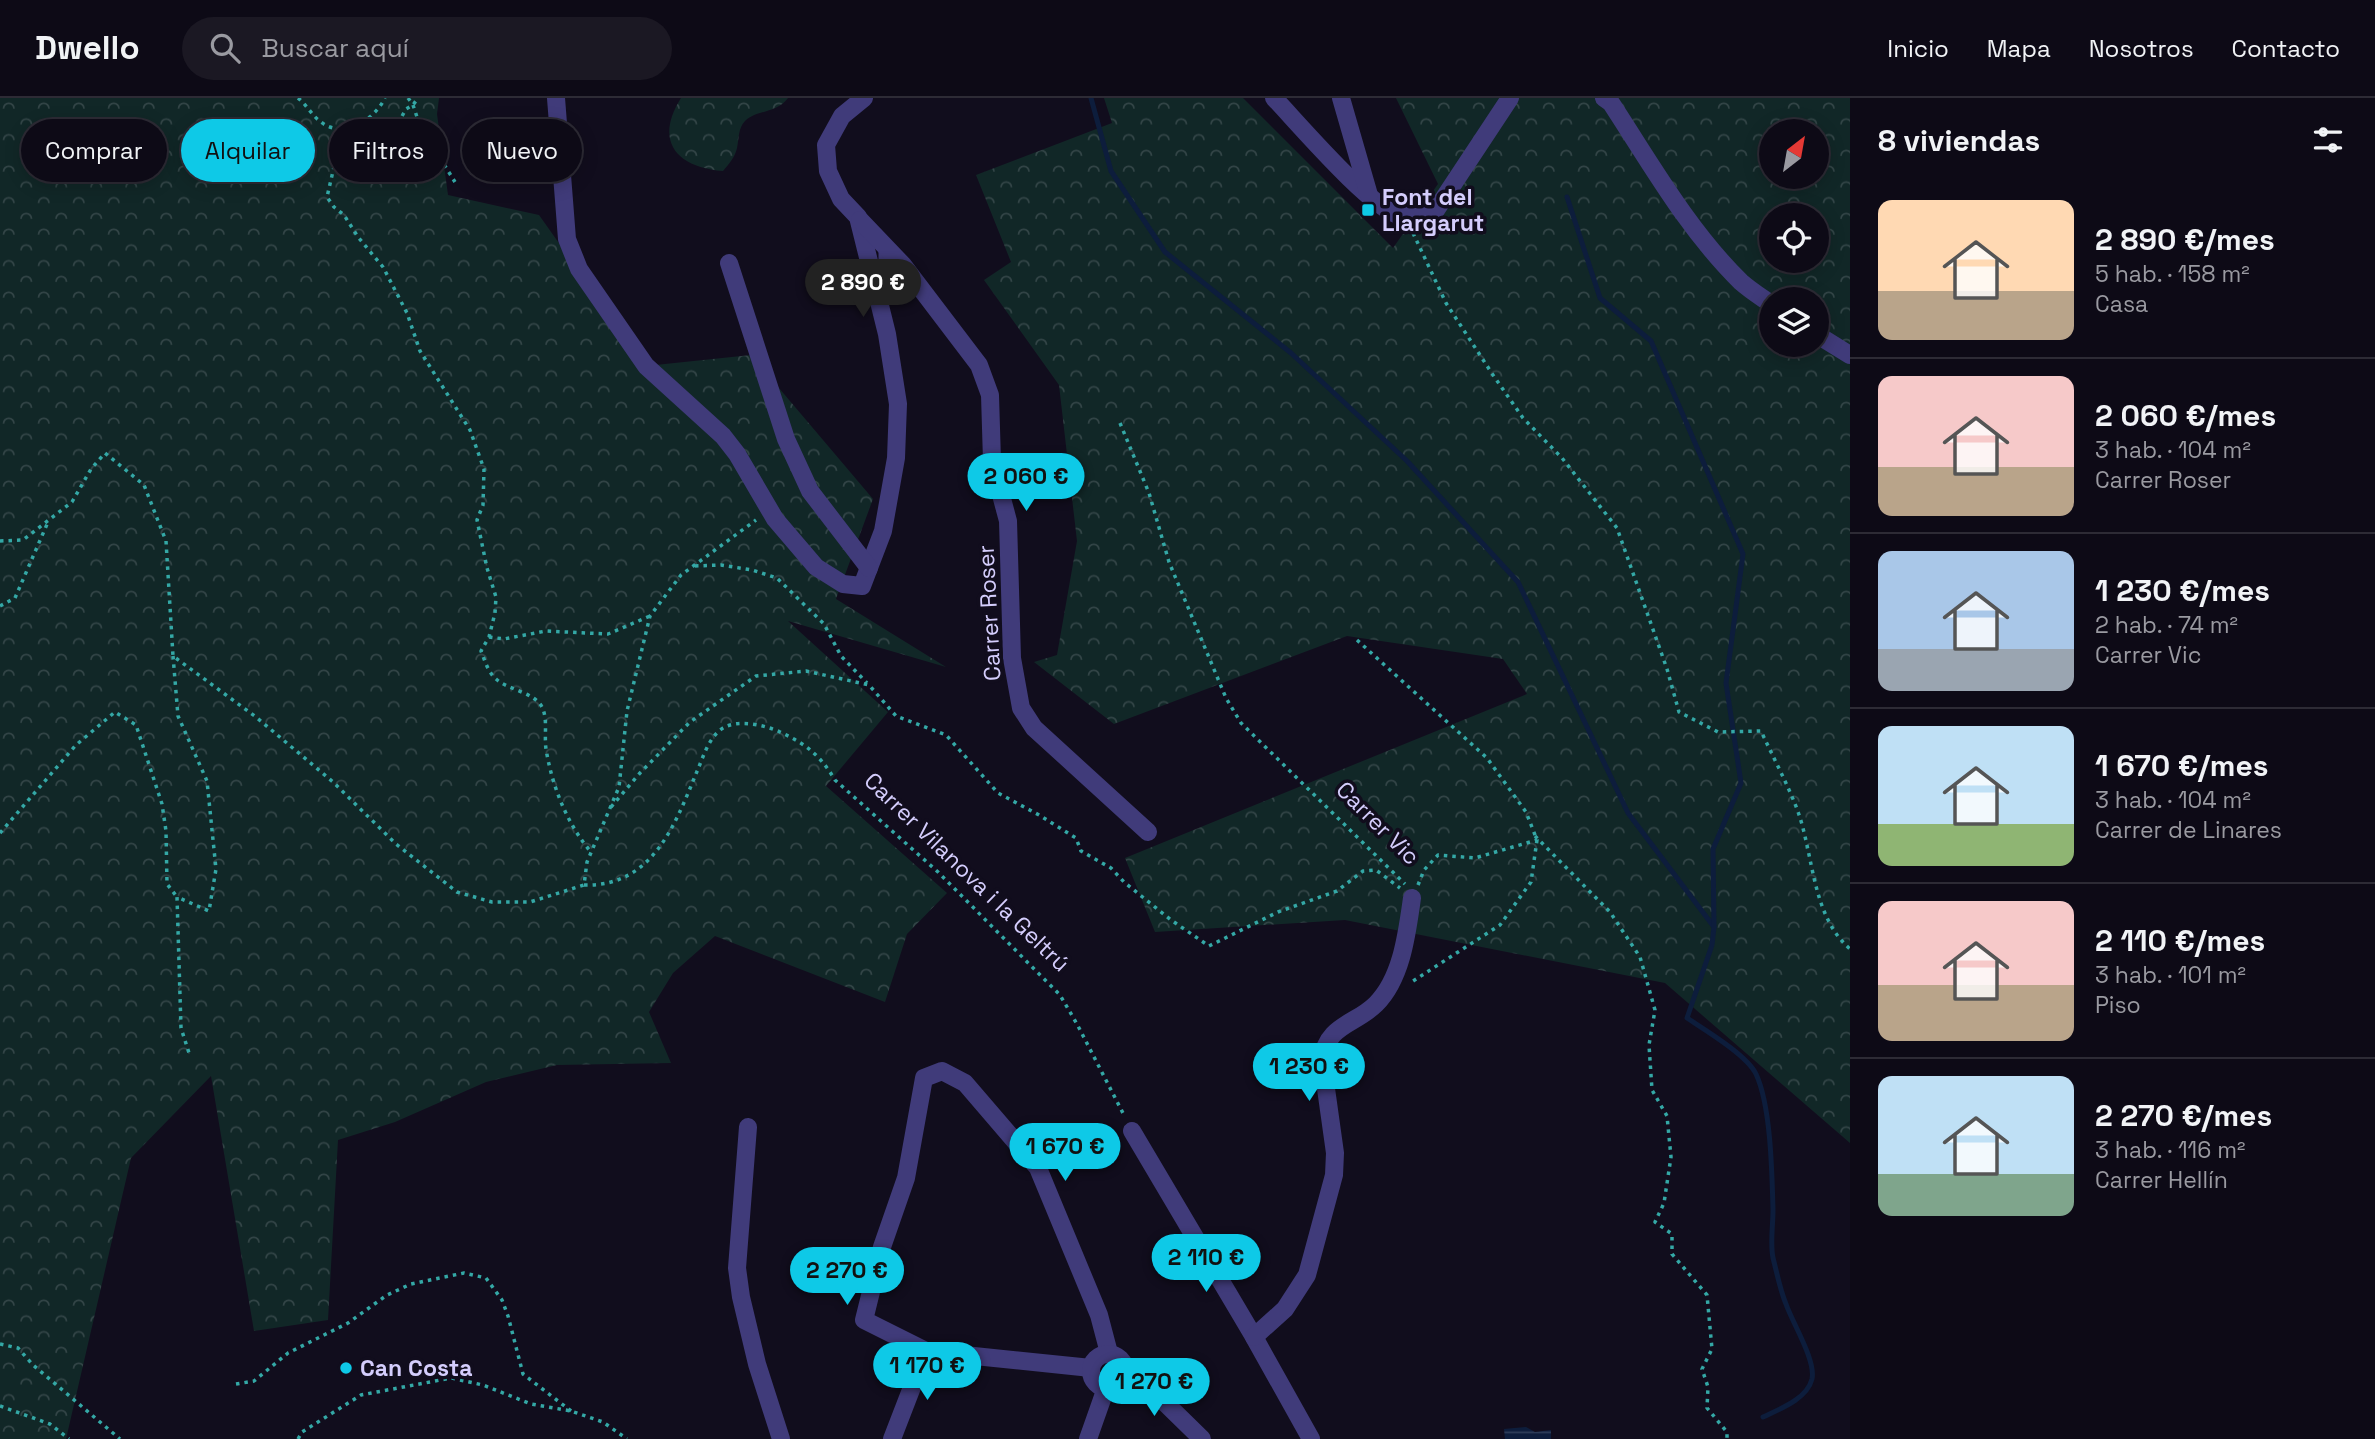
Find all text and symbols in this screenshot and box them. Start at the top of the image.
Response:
search box [182,17,672,80]
text: Dwello [35,27,140,69]
icon: search [206,29,244,67]
text: Buscar aquí [262,31,409,65]
text: Inicio [1887,33,1949,64]
text: Mapa [1987,33,2051,64]
text: Nosotros [2089,33,2194,64]
text: Contacto [2232,33,2340,64]
chip: Comprar [21,119,167,182]
chip: Alquilar [181,119,315,182]
chip: Filtros [329,119,448,182]
chip: Nuevo [462,119,582,182]
north arrow [1759,119,1829,189]
map controls [1759,119,1829,357]
text: 8 viviendas [1878,121,2040,160]
icon: filters [2309,121,2347,159]
place label: Font del Llargarut [1382,182,1484,238]
marker: Font del Llargarut [1360,202,1376,218]
button: locate [1759,203,1829,273]
text: 2 890 €/mes [2095,220,2275,259]
icon: home [1934,228,2018,312]
text: 5 hab. · 158 m² [2095,259,2250,289]
pin: 2 890 € [798,260,928,319]
text: 2 890 € [821,267,905,297]
button: layers [1759,287,1829,357]
text: Casa [2095,289,2148,319]
text: 2 060 €/mes [2095,396,2276,435]
icon: home [1934,404,2018,488]
text: 3 hab. · 104 m² [2095,435,2251,465]
pin: 2 060 € [961,454,1091,513]
text: 2 060 € [984,461,1068,491]
text: Carrer Roser [2095,465,2231,495]
street label: Carrer Roser [970,544,1008,682]
text: 1 230 €/mes [2095,571,2270,610]
icon: home [1934,579,2018,663]
text: 2 hab. · 74 m² [2095,610,2238,640]
text: Carrer Vic [2095,640,2201,670]
text: 1 670 €/mes [2095,746,2268,785]
icon: home [1934,754,2018,838]
street label: Carrer Vilanova i la Geltrú [858,766,1076,978]
street label: Carrer Vic [1330,775,1426,871]
text: 3 hab. · 104 m² [2095,785,2251,815]
text: Carrer de Linares [2095,815,2282,845]
text: 2 110 €/mes [2095,921,2265,960]
icon: home [1934,929,2018,1013]
text: 3 hab. · 101 m² [2095,960,2246,990]
text: Piso [2095,990,2141,1020]
pin: 1 230 € [1244,1044,1374,1103]
text: 1 230 € [1269,1051,1349,1081]
text: 2 270 €/mes [2095,1096,2272,1135]
icon: home [1934,1104,2018,1188]
pin: 1 670 € [1000,1124,1130,1183]
text: 1 670 € [1025,1131,1105,1161]
text: 3 hab. · 116 m² [2095,1135,2245,1165]
text: Carrer Hellín [2095,1165,2228,1195]
pin: 2 110 € [1141,1234,1271,1294]
text: 2 110 € [1168,1242,1244,1272]
pin: 2 270 € [782,1248,912,1307]
text: 2 270 € [806,1255,888,1285]
pin: 1 170 € [862,1342,992,1402]
text: 1 170 € [889,1350,965,1380]
place label: Can Costa [360,1353,473,1383]
pin: 1 270 € [1089,1358,1219,1418]
marker: Can Costa [338,1360,354,1376]
text: 1 270 € [1115,1366,1193,1396]

